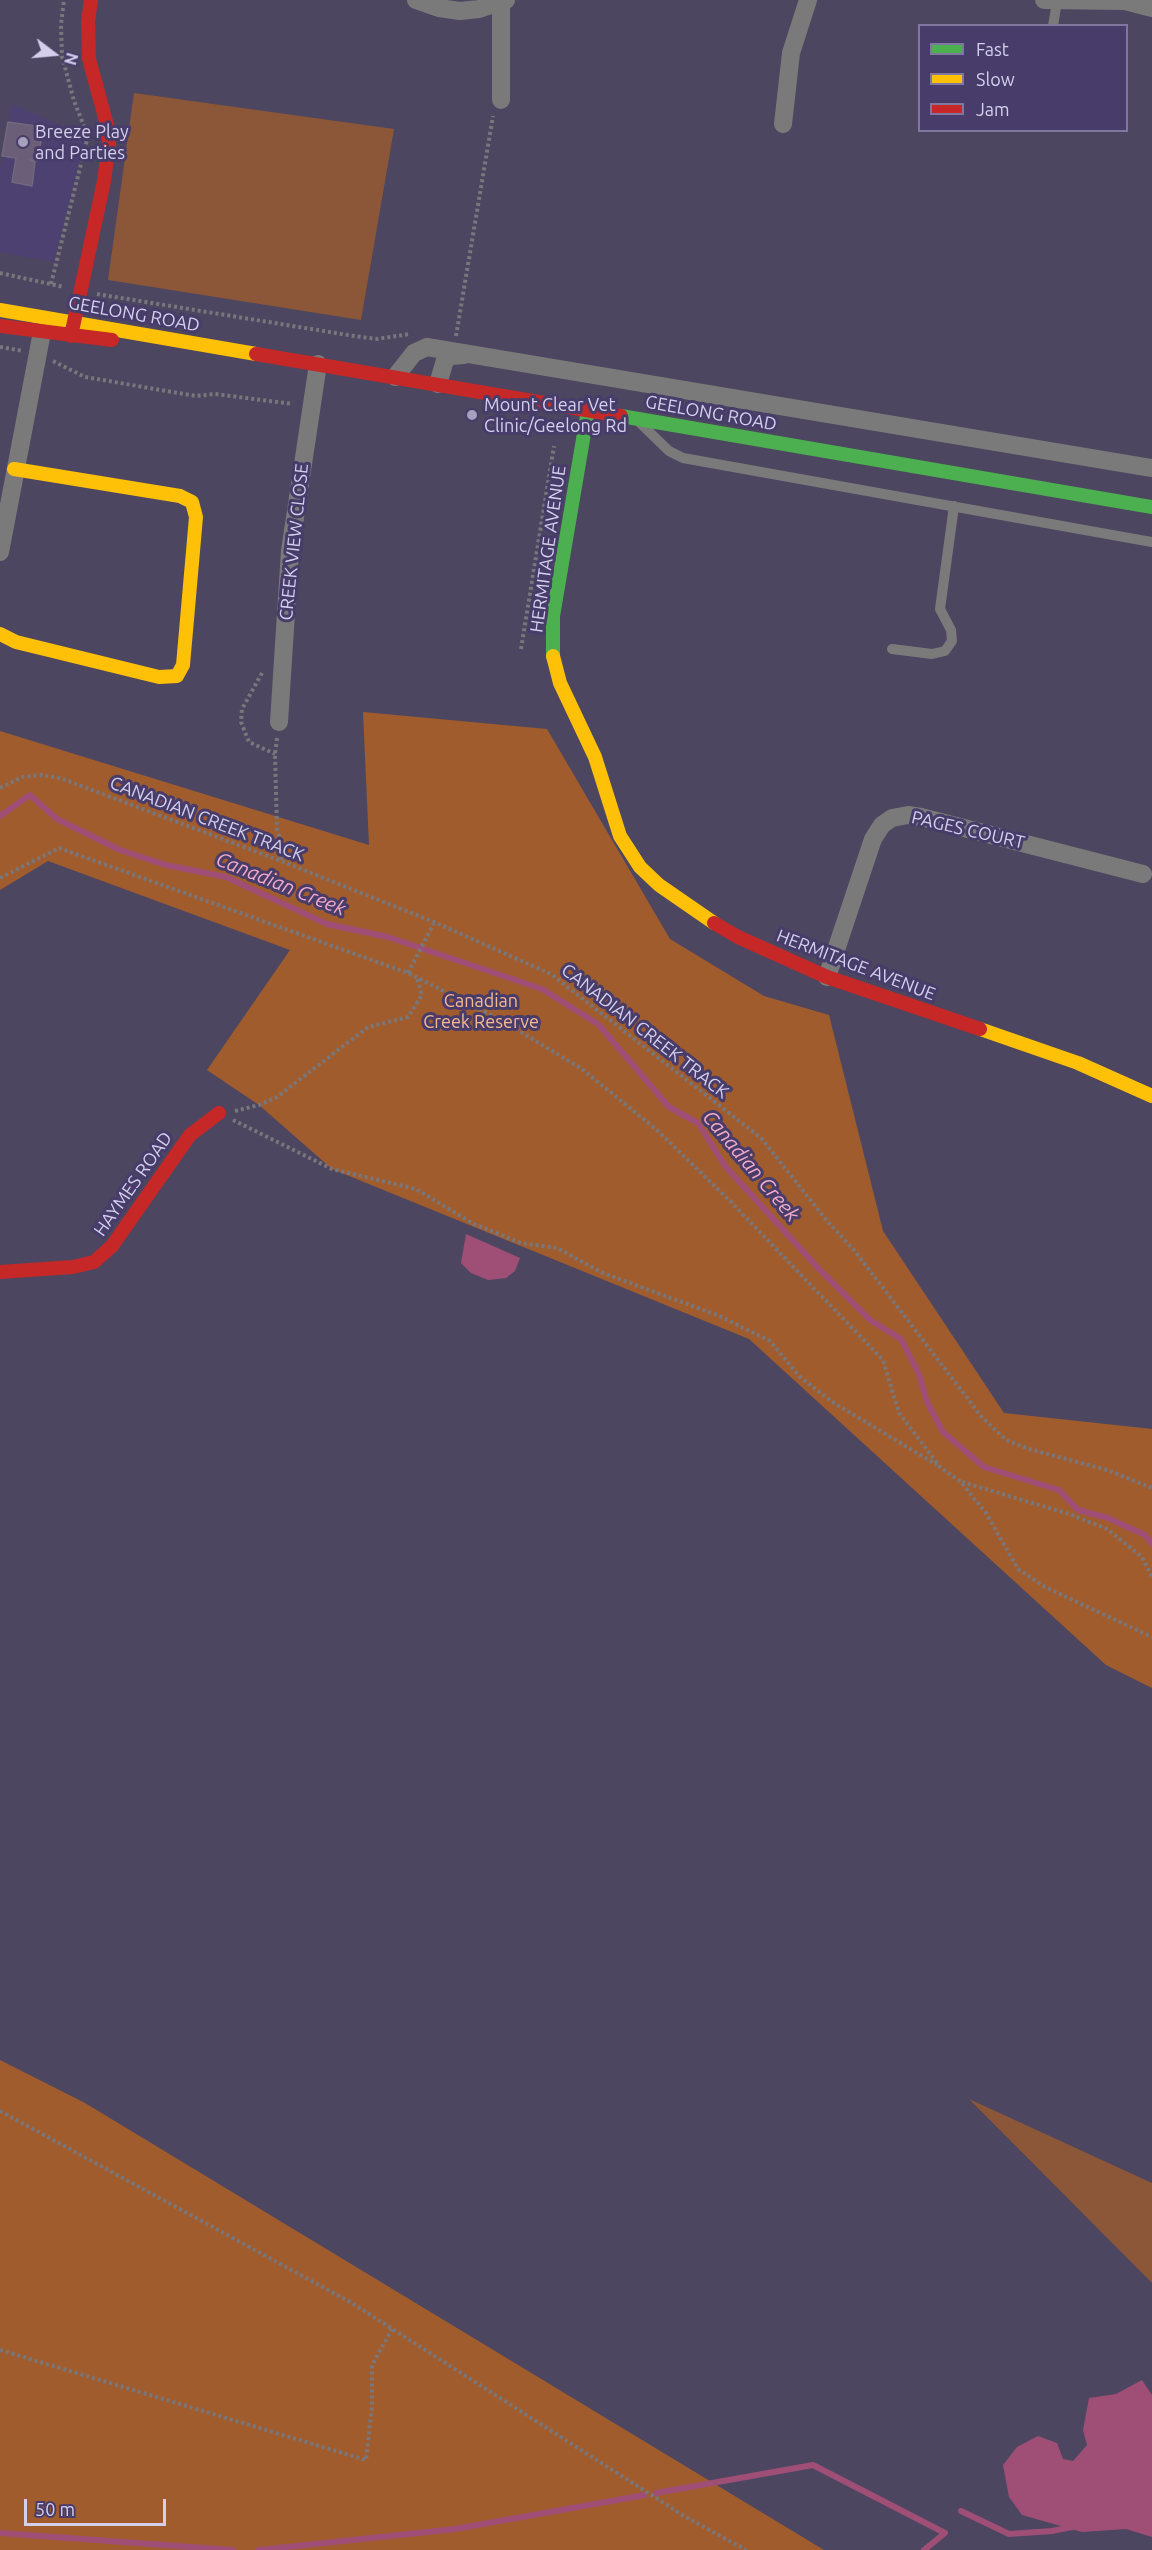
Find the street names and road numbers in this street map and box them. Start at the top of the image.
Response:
street label: GEELONG ROAD [67,292,201,336]
street label: GEELONG ROAD [644,391,778,435]
street label: CREEK VIEW CLOSE [275,463,313,621]
street label: HERMITAGE AVENUE [526,464,570,634]
street label: CANADIAN CREEK TRACK [107,772,307,866]
street label: PAGES COURT [909,806,1027,854]
street label: HERMITAGE AVENUE [774,925,938,1005]
street label: CANADIAN CREEK TRACK [557,959,733,1103]
street label: HAYMES ROAD [89,1128,177,1240]

